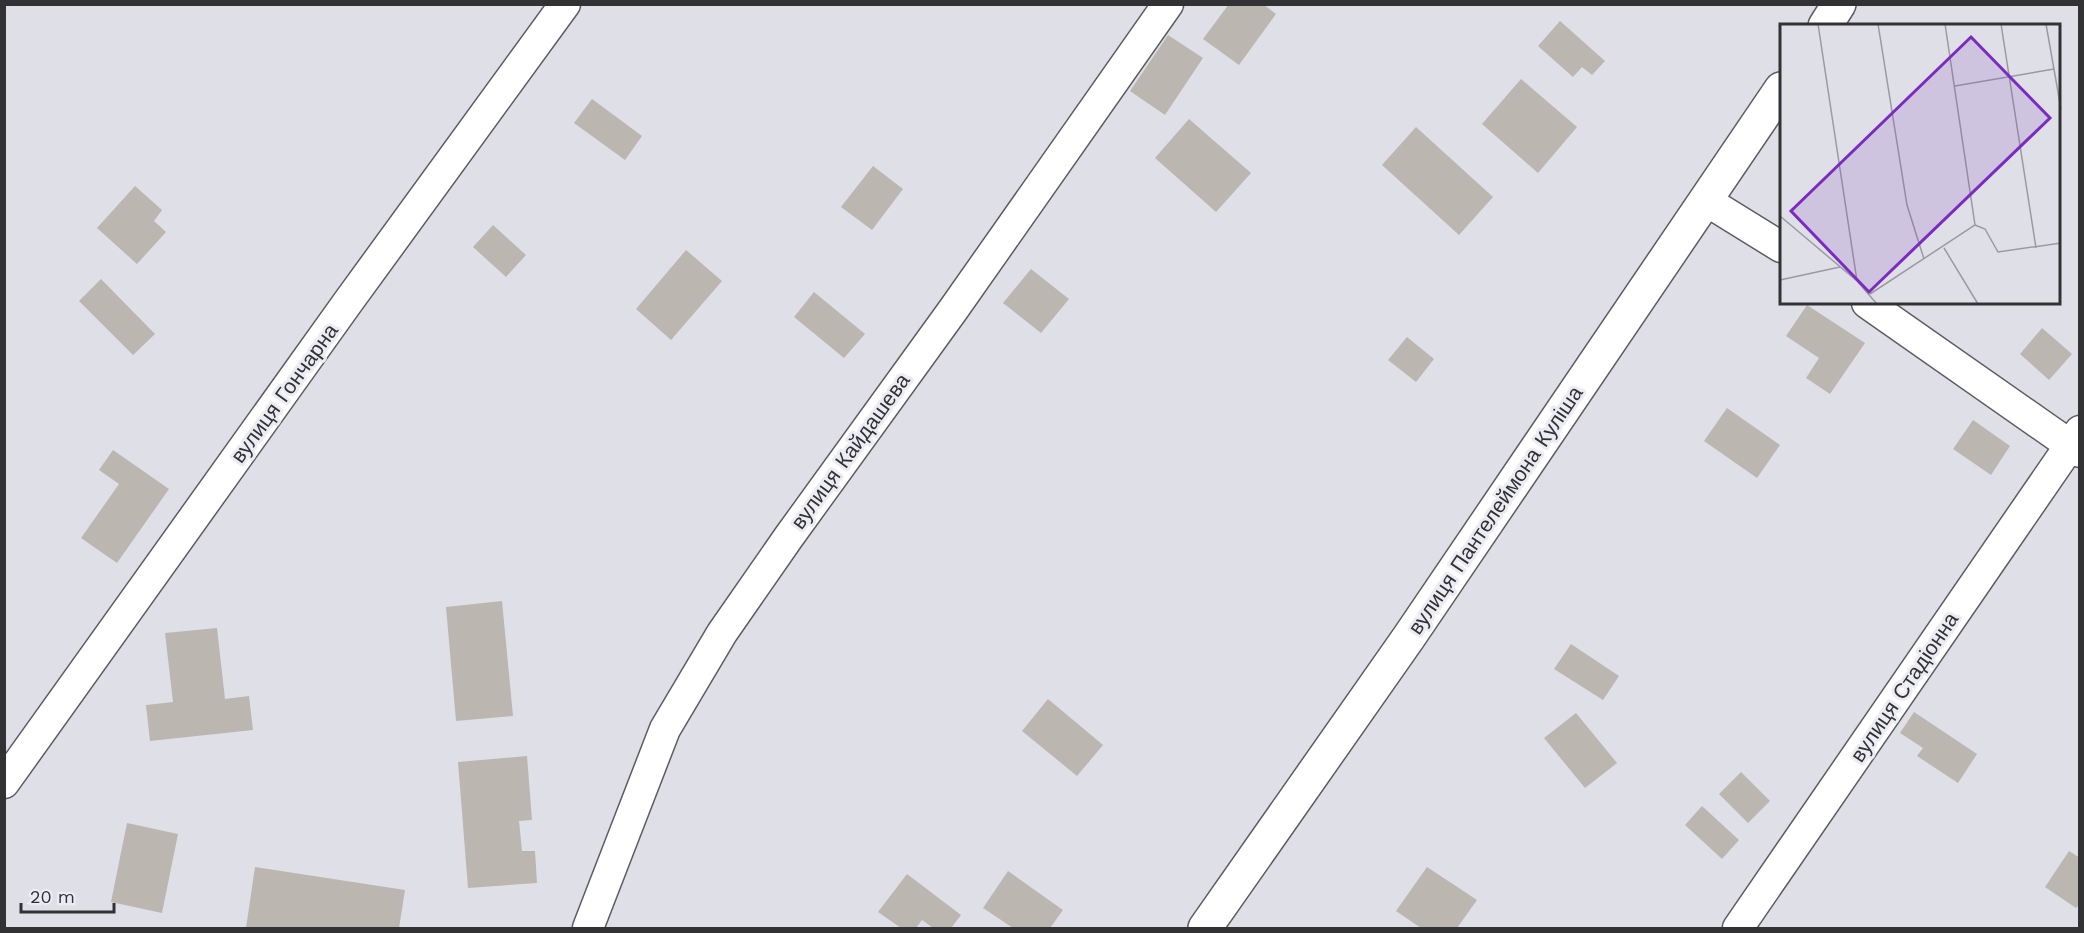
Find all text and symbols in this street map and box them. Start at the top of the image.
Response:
inset map [1780,24,2060,304]
street label: вулиця Гончарна [225,318,343,468]
street label: вулиця Кайдашева [785,368,915,534]
street label: вулиця Пантелеймона Куліша [1402,381,1588,639]
street label: вулиця Стадіонна [1845,607,1963,767]
scale bar [21,876,114,914]
text: 20 m [30,886,75,907]

